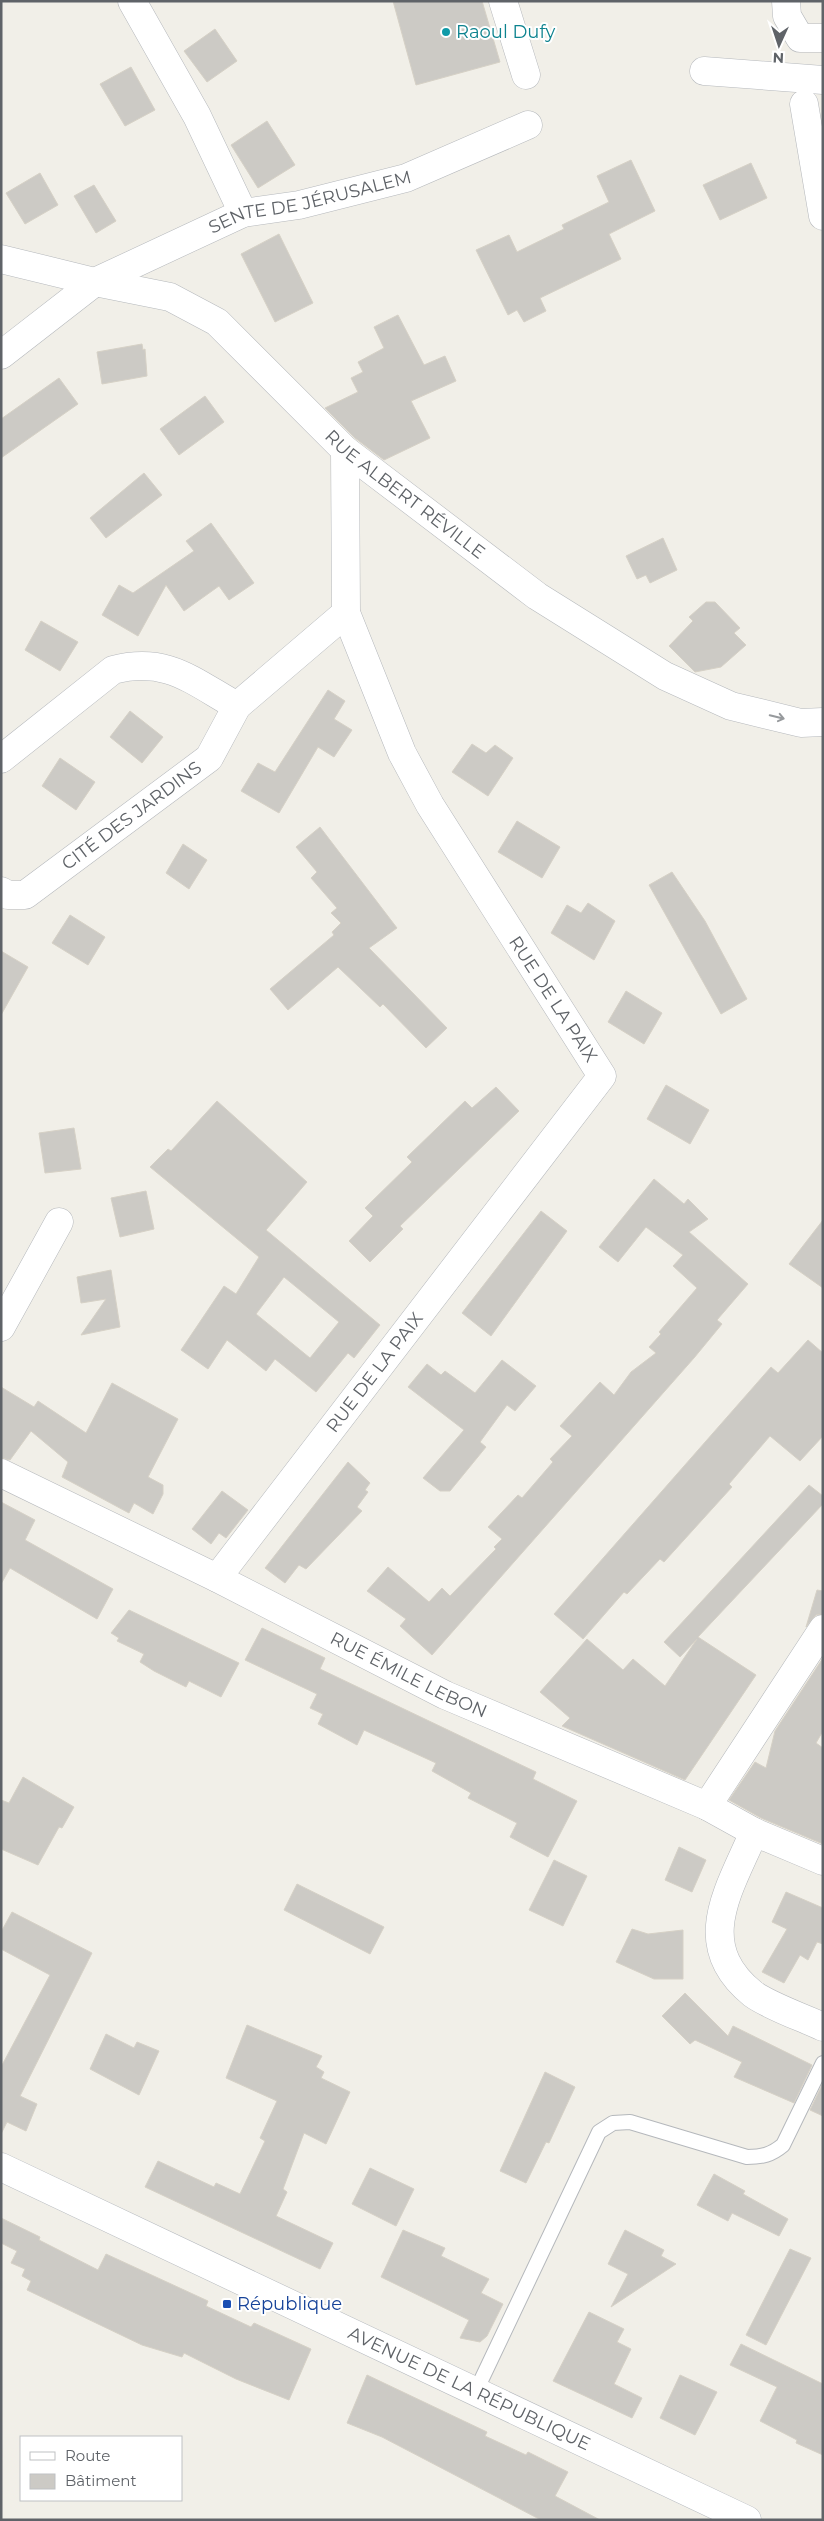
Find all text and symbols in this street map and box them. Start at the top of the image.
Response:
north arrow [754,20,804,70]
place label: Raoul Dufy [456,21,555,43]
marker: Raoul Dufy [440,26,452,38]
text: N [772,49,784,67]
street label: SENTE DE JÉRUSALEM [205,166,414,238]
street label: RUE ALBERT RÉVILLE [320,425,489,563]
one-way arrow [768,713,784,722]
street label: CITÉ DES JARDINS [57,756,206,875]
street label: RUE DE LA PAIX [504,932,602,1066]
street label: RUE DE LA PAIX [322,1308,428,1437]
street label: RUE ÉMILE LEBON [327,1627,490,1723]
place label: République [237,2293,342,2315]
marker: République [221,2298,233,2310]
street label: AVENUE DE LA RÉPUBLIQUE [345,2322,594,2455]
legend [20,2436,182,2501]
text: Route [65,2446,110,2465]
text: Bâtiment [65,2471,137,2490]

